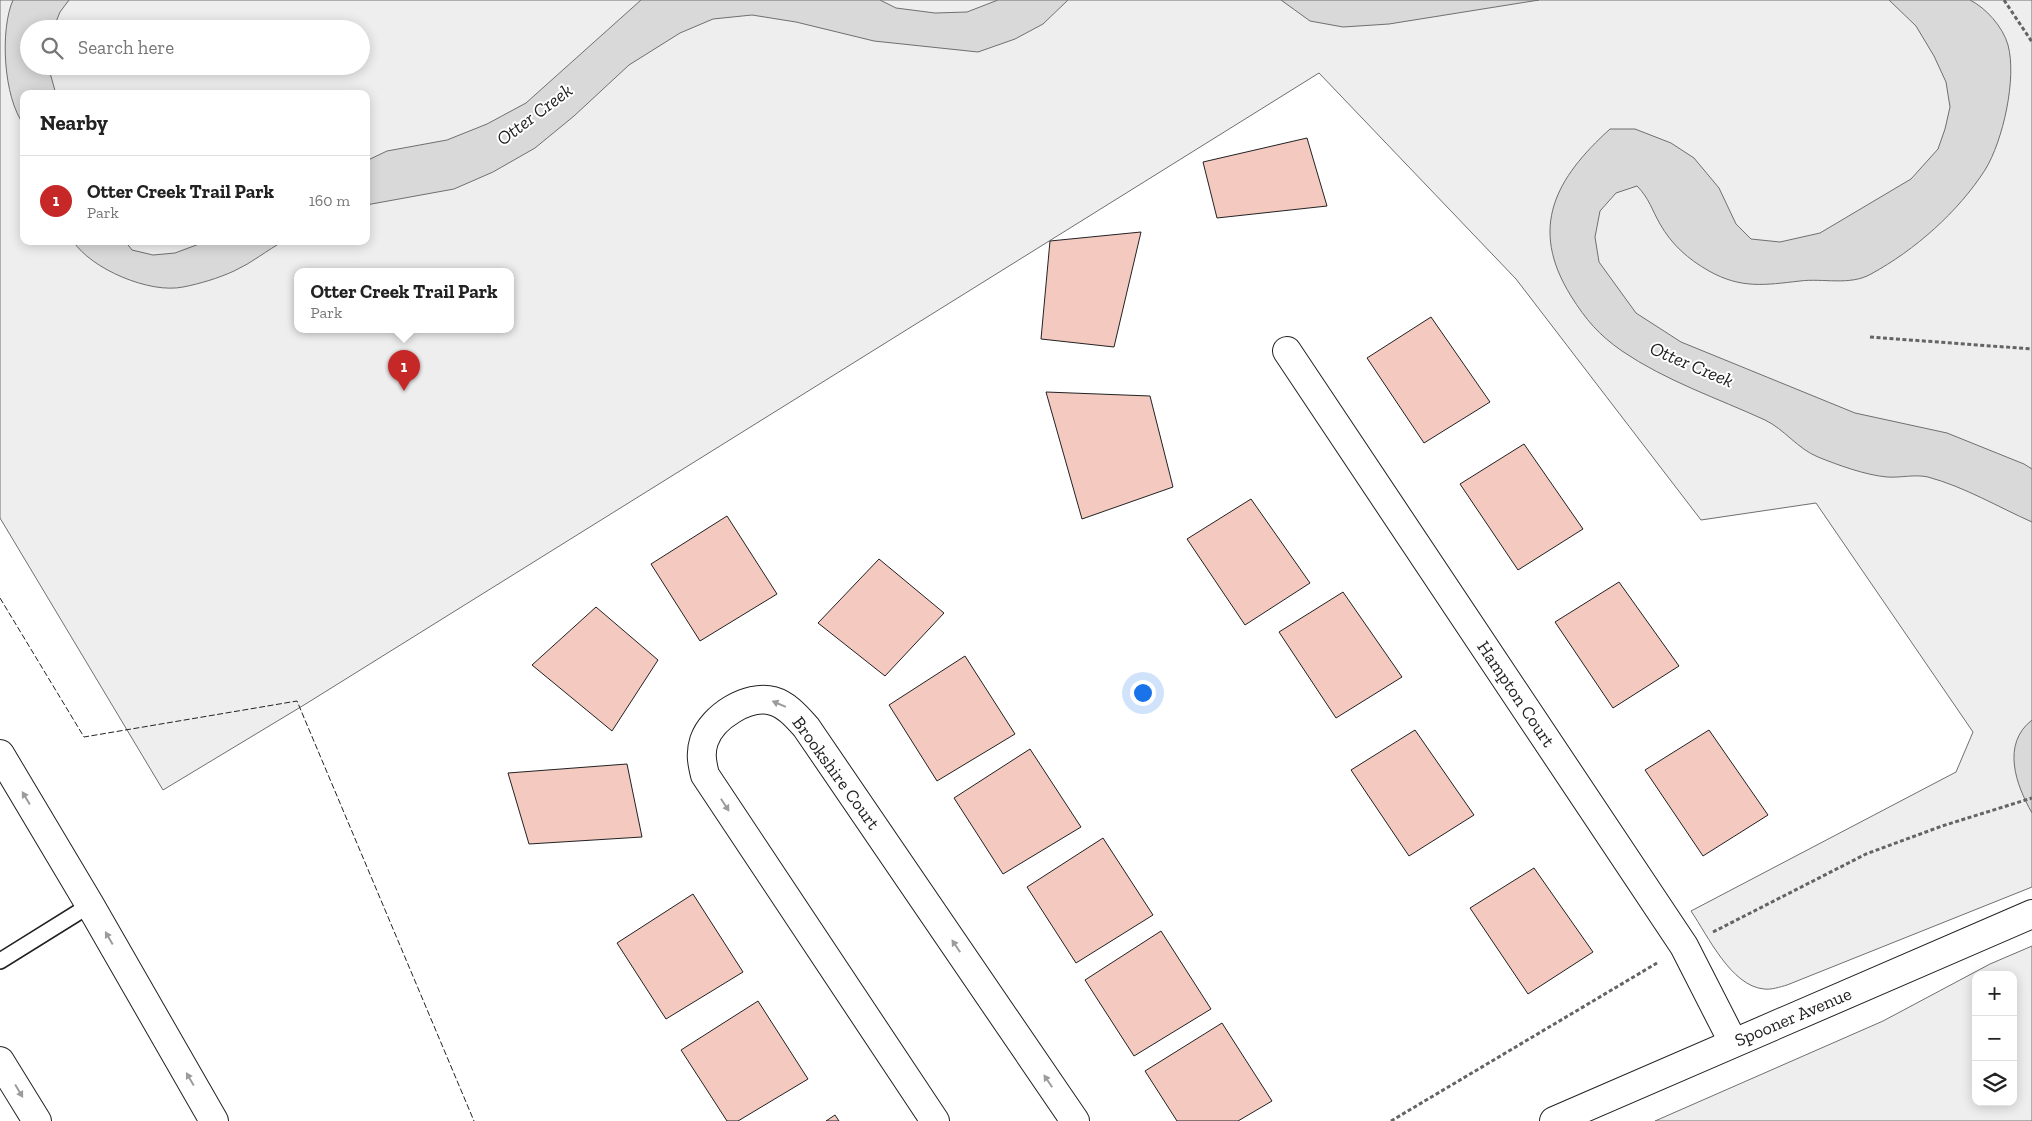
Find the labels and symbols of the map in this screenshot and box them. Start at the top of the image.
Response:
water label: Otter Creek [492,78,577,150]
water label: Otter Creek [1646,337,1737,392]
pin: 1 [388,350,420,391]
street label: Hampton Court [1472,637,1560,751]
your location [1130,680,1156,706]
one-way arrow [772,700,786,708]
street label: Brookshire Court [788,712,885,834]
one-way arrow [22,791,31,804]
one-way arrow [720,799,729,812]
one-way arrow [105,930,113,945]
one-way arrow [951,940,961,953]
street label: Spooner Avenue [1731,983,1855,1051]
one-way arrow [185,1072,194,1085]
one-way arrow [1043,1074,1053,1087]
one-way arrow [14,1084,23,1097]

